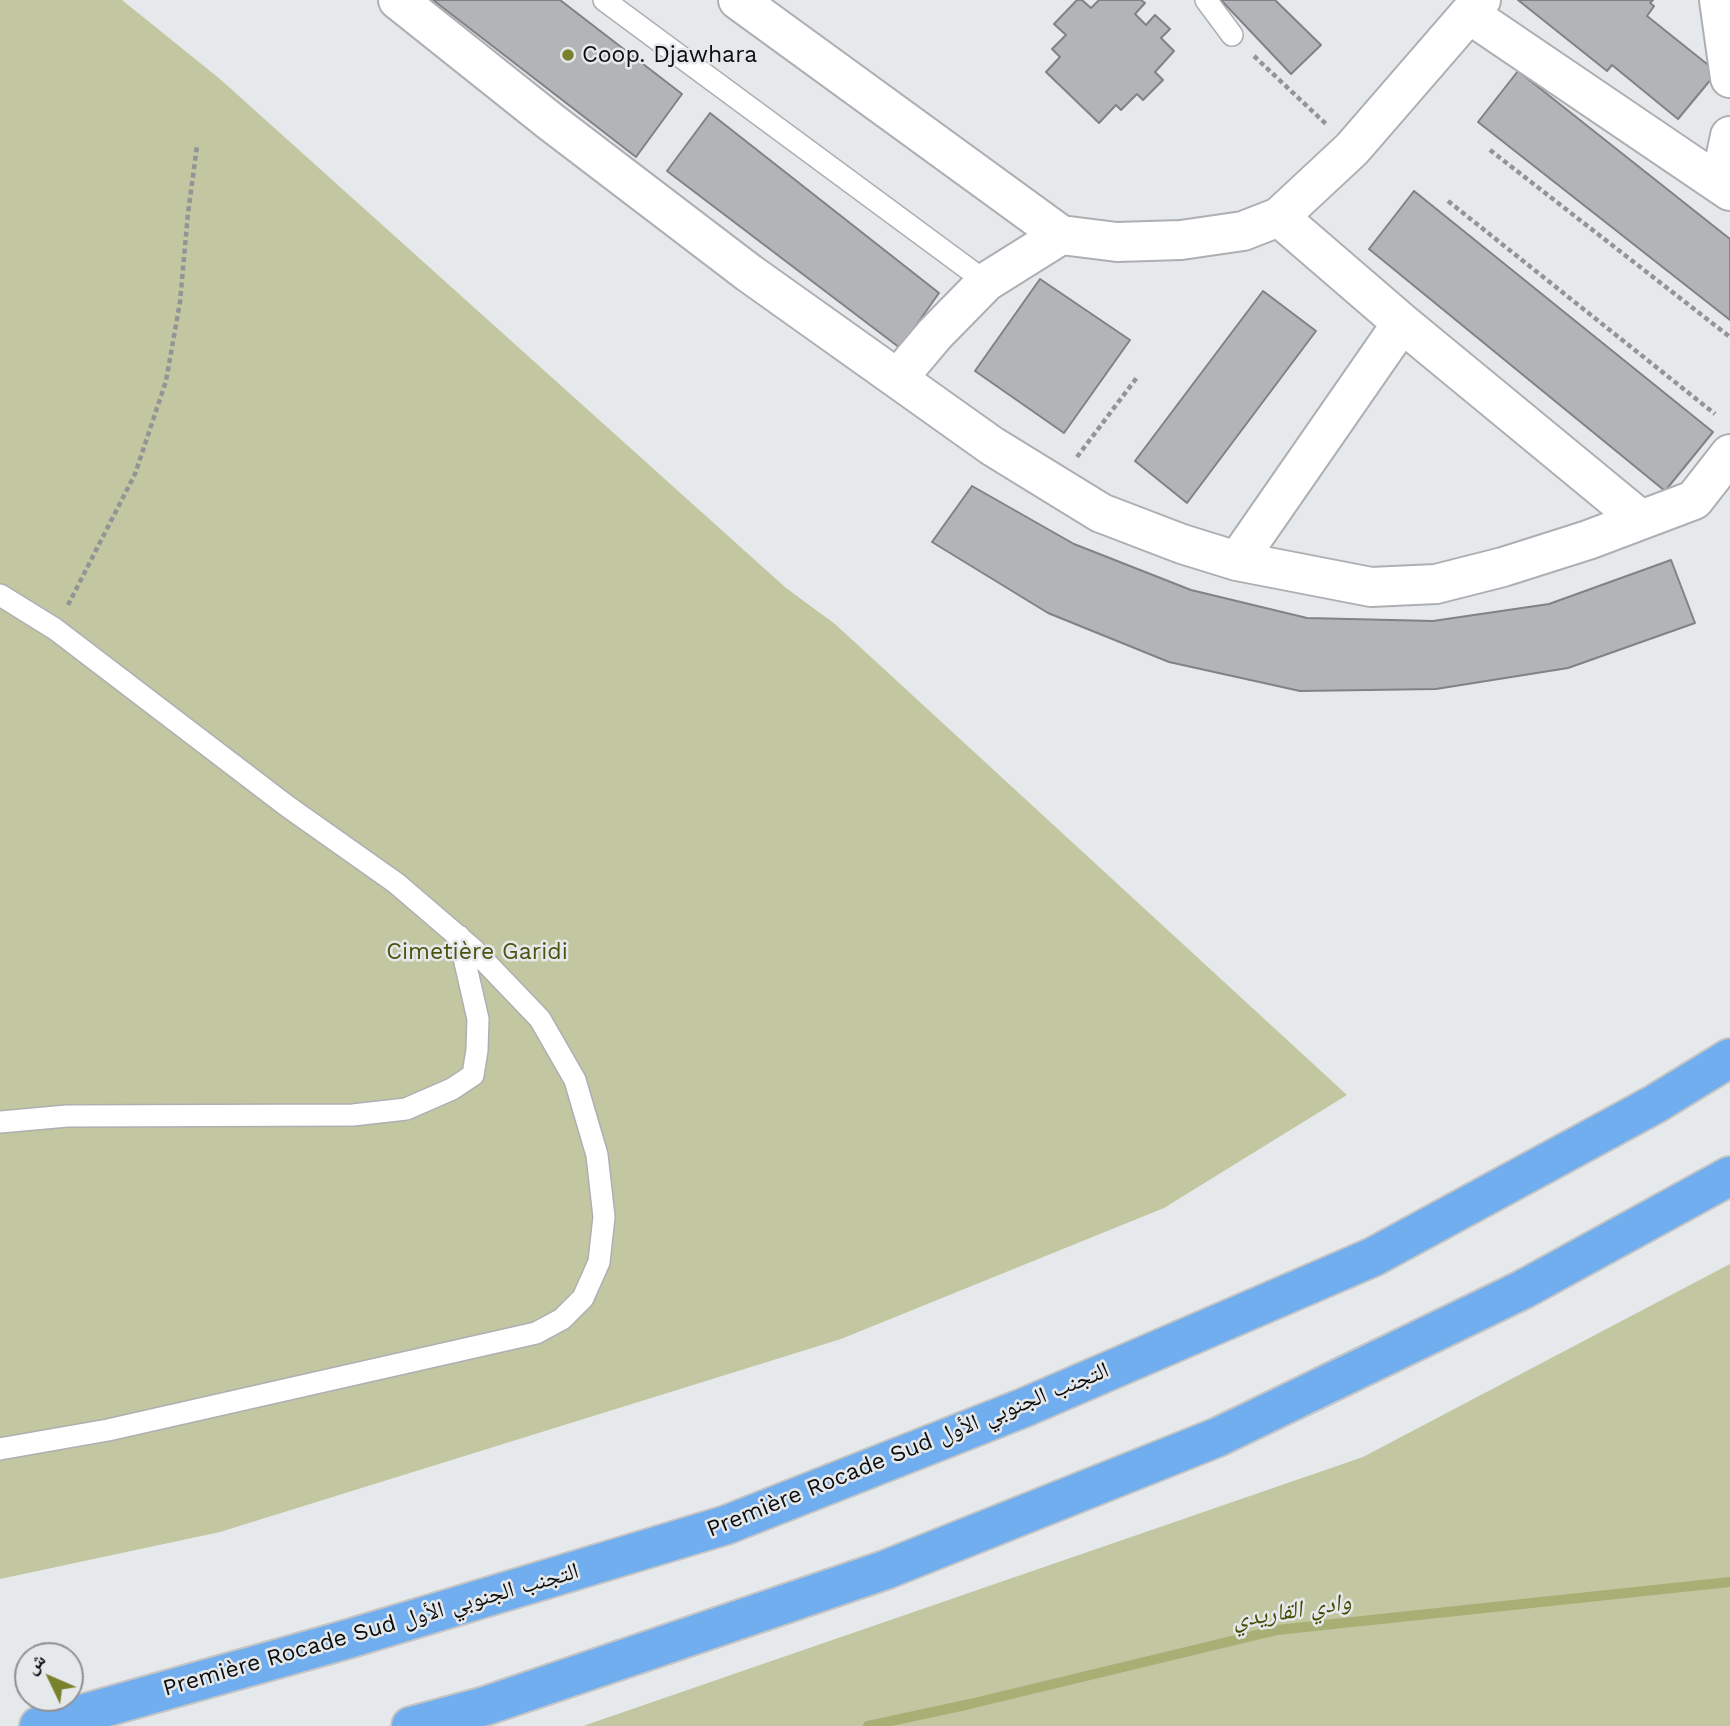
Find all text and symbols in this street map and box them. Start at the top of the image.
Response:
place label: Coop. Djawhara [582,41,757,69]
marker: Coop. Djawhara [560,47,576,63]
park label: Cimetière Garidi [386,938,568,966]
street label: Première Rocade Sud التجنب الجنوبي الأول [703,1356,1113,1544]
street label: Première Rocade Sud التجنب الجنوبي الأول [160,1557,582,1703]
water label: وادي القاريدي [1231,1587,1353,1635]
north arrow [14,1642,84,1712]
text: ش [20,1648,50,1679]

